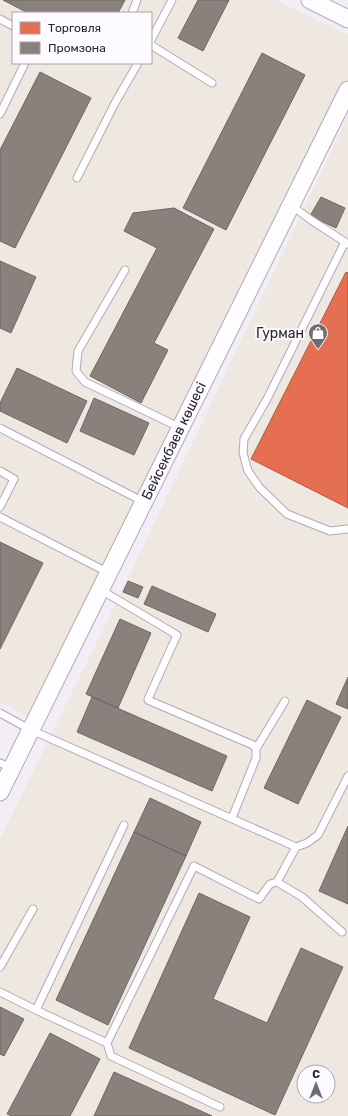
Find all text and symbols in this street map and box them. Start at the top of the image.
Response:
legend [12,12,152,64]
text: Торговля [48,21,101,35]
text: Промзона [48,41,106,55]
shop icon: Гурман [307,322,329,350]
place label: Гурман [256,325,304,342]
street label: Бейсекбаев көшесі [138,379,210,503]
north arrow [296,1064,336,1104]
text: С [312,1068,320,1081]

